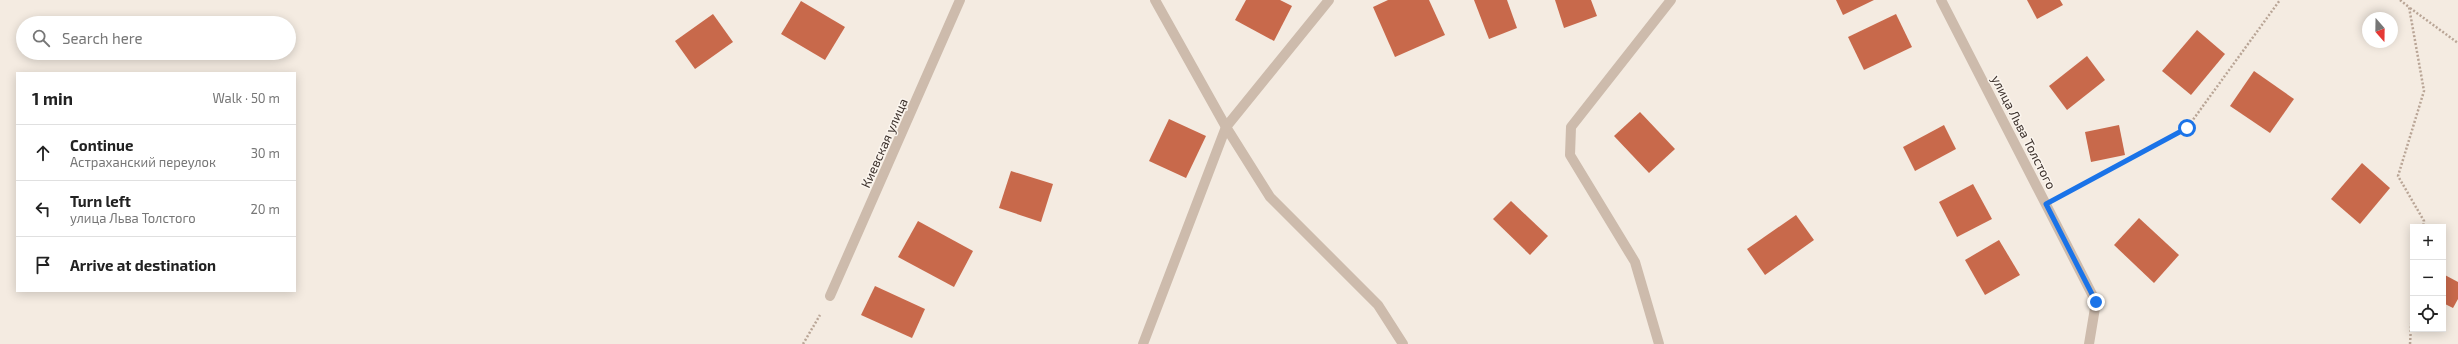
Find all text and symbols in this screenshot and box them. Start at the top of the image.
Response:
north arrow [2362,12,2398,48]
search box [16,16,296,60]
icon: search [30,27,52,49]
text: Search here [62,29,143,47]
street label: улица Льва Толстого [1988,72,2060,192]
text: 1 min [32,88,73,108]
text: Walk · 50 m [212,90,280,106]
street label: Киевская улица [857,96,911,190]
route start [2178,119,2196,137]
text: Continue [70,136,133,154]
icon: ahead [32,142,54,164]
text: 30 m [251,145,280,161]
text: Астраханский переулок [70,154,216,170]
text: Turn left [70,192,131,210]
icon: left [32,198,54,220]
text: 20 m [251,201,280,217]
text: улица Льва Толстого [70,210,196,226]
map controls [2410,224,2446,332]
button: + [2410,224,2446,260]
icon: arrive [32,254,54,276]
text: Arrive at destination [70,256,216,274]
button: − [2410,260,2446,296]
route end [2087,293,2105,311]
button: locate [2410,296,2446,332]

